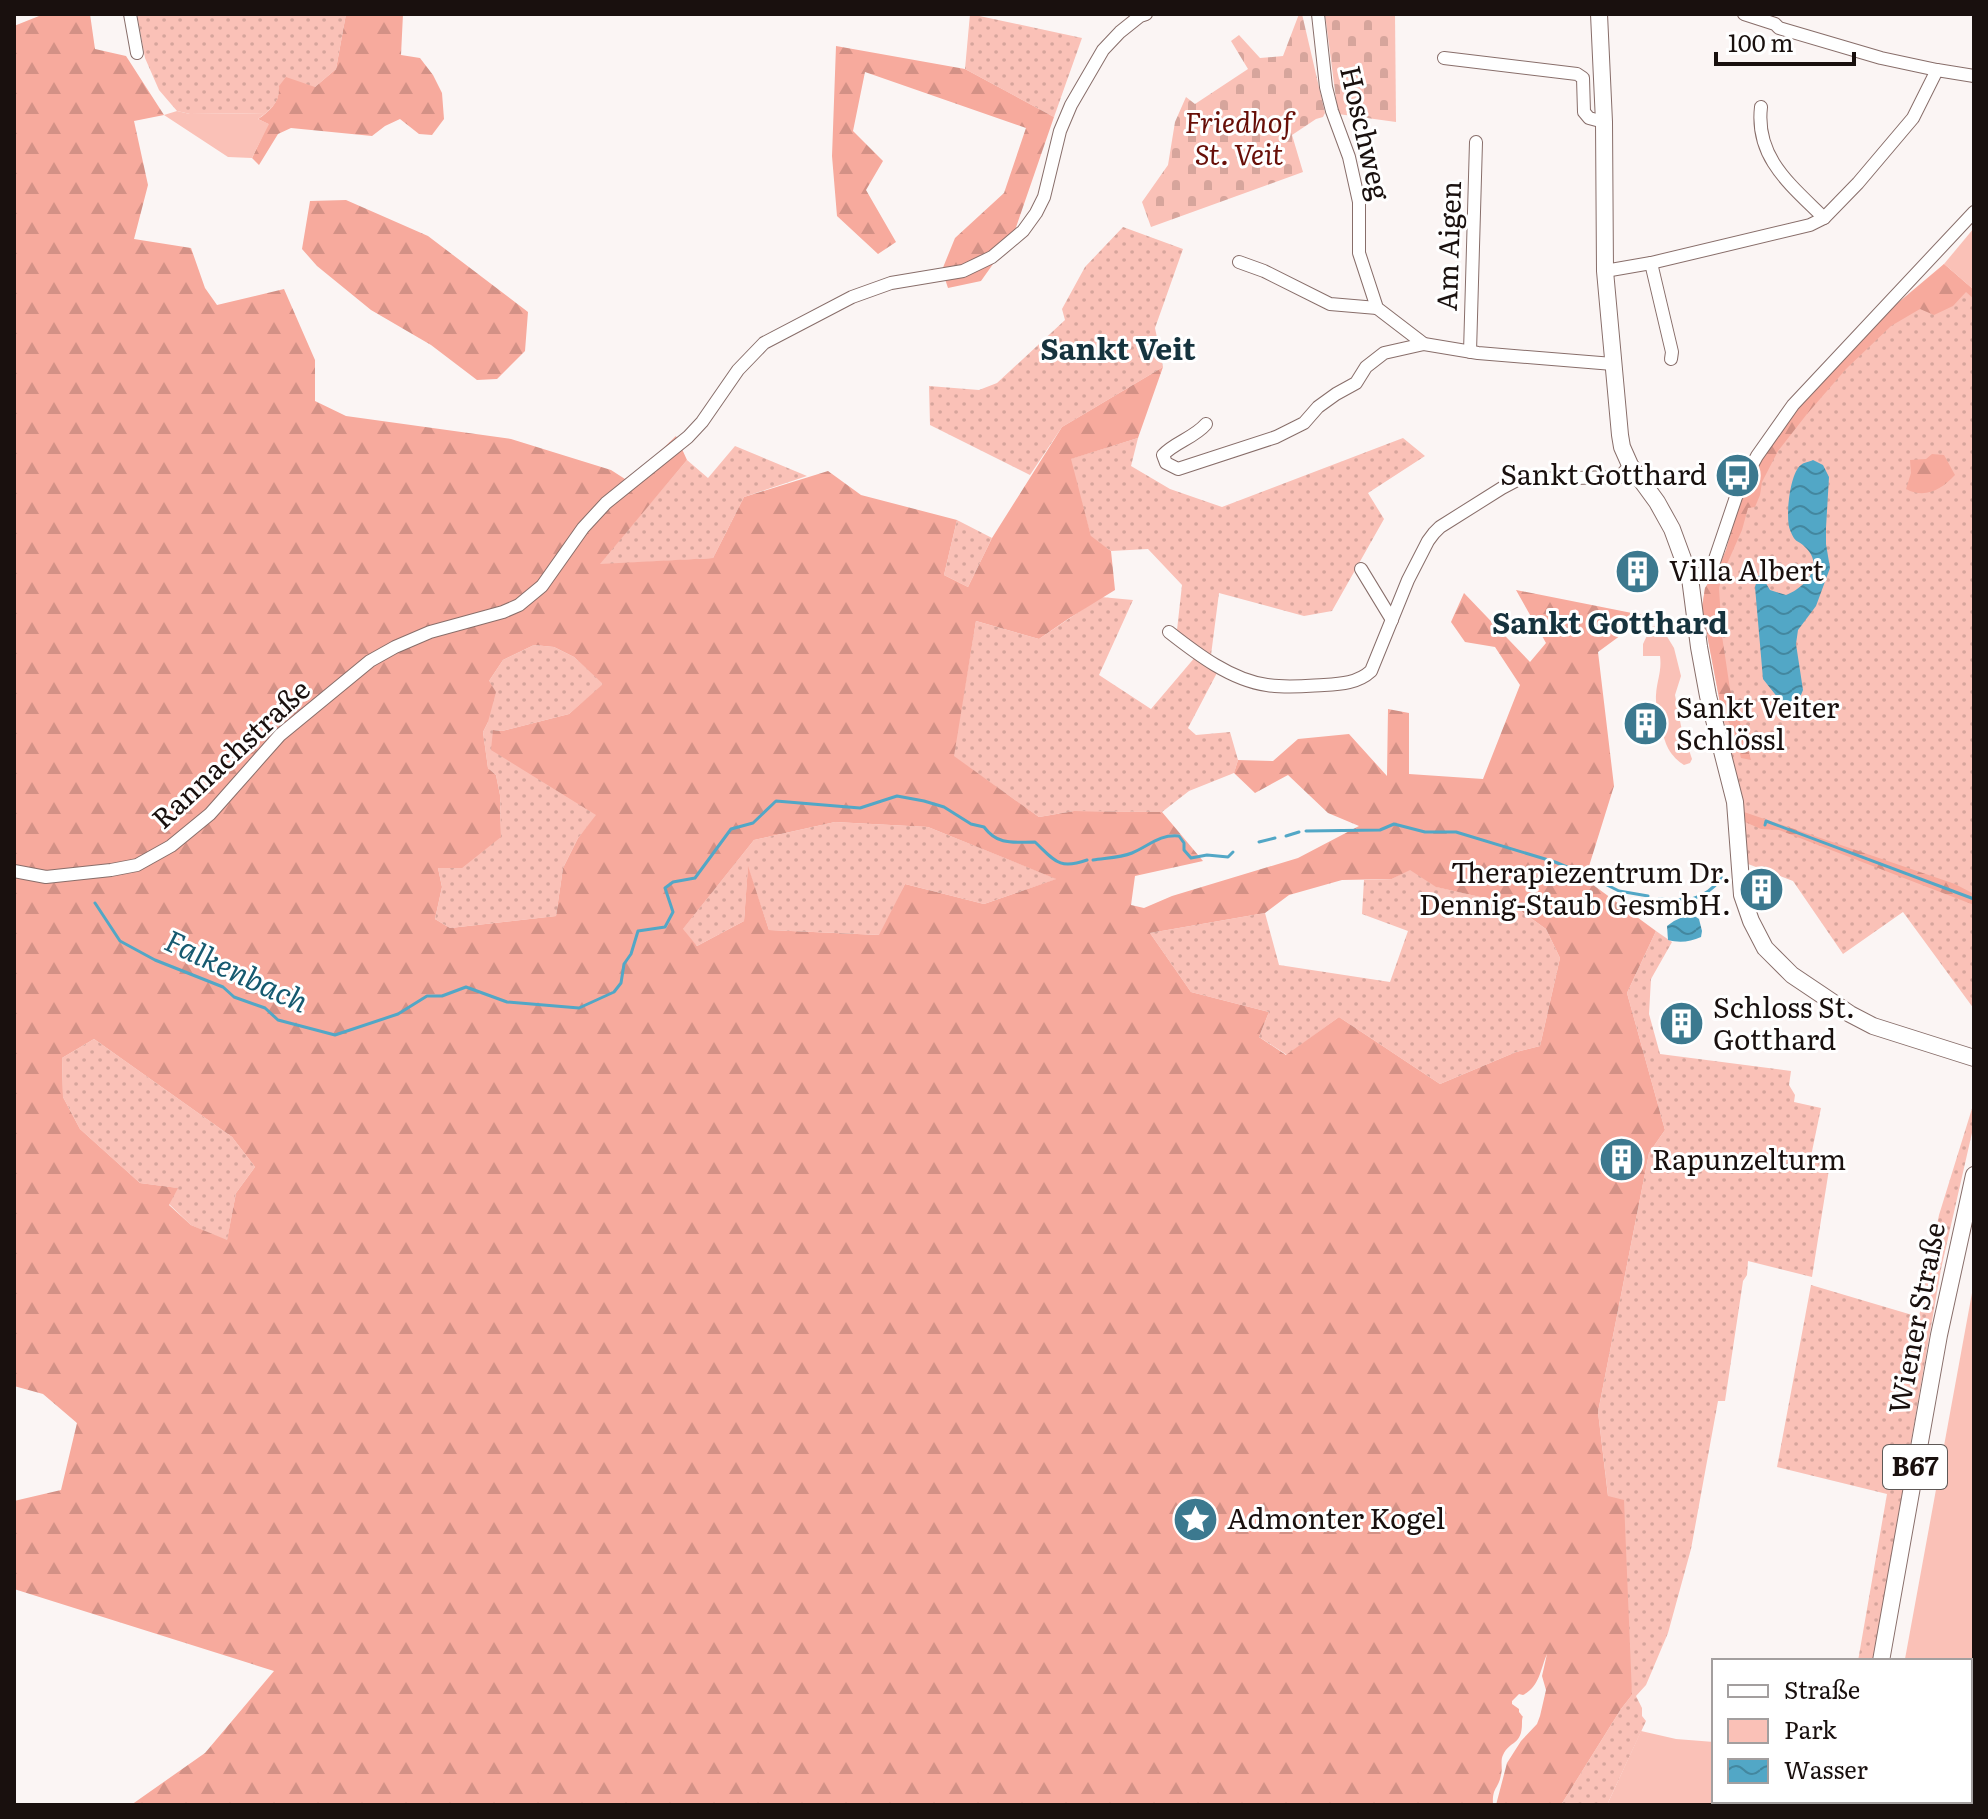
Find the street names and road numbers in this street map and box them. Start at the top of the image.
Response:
street label: Hoschweg [1331,61,1403,204]
street label: Am Aigen [1424,180,1470,312]
street label: Rannachstraße [141,668,318,837]
street label: Wiener Straße [1876,1218,1954,1417]
road number: B67 [1883,1445,1947,1489]

